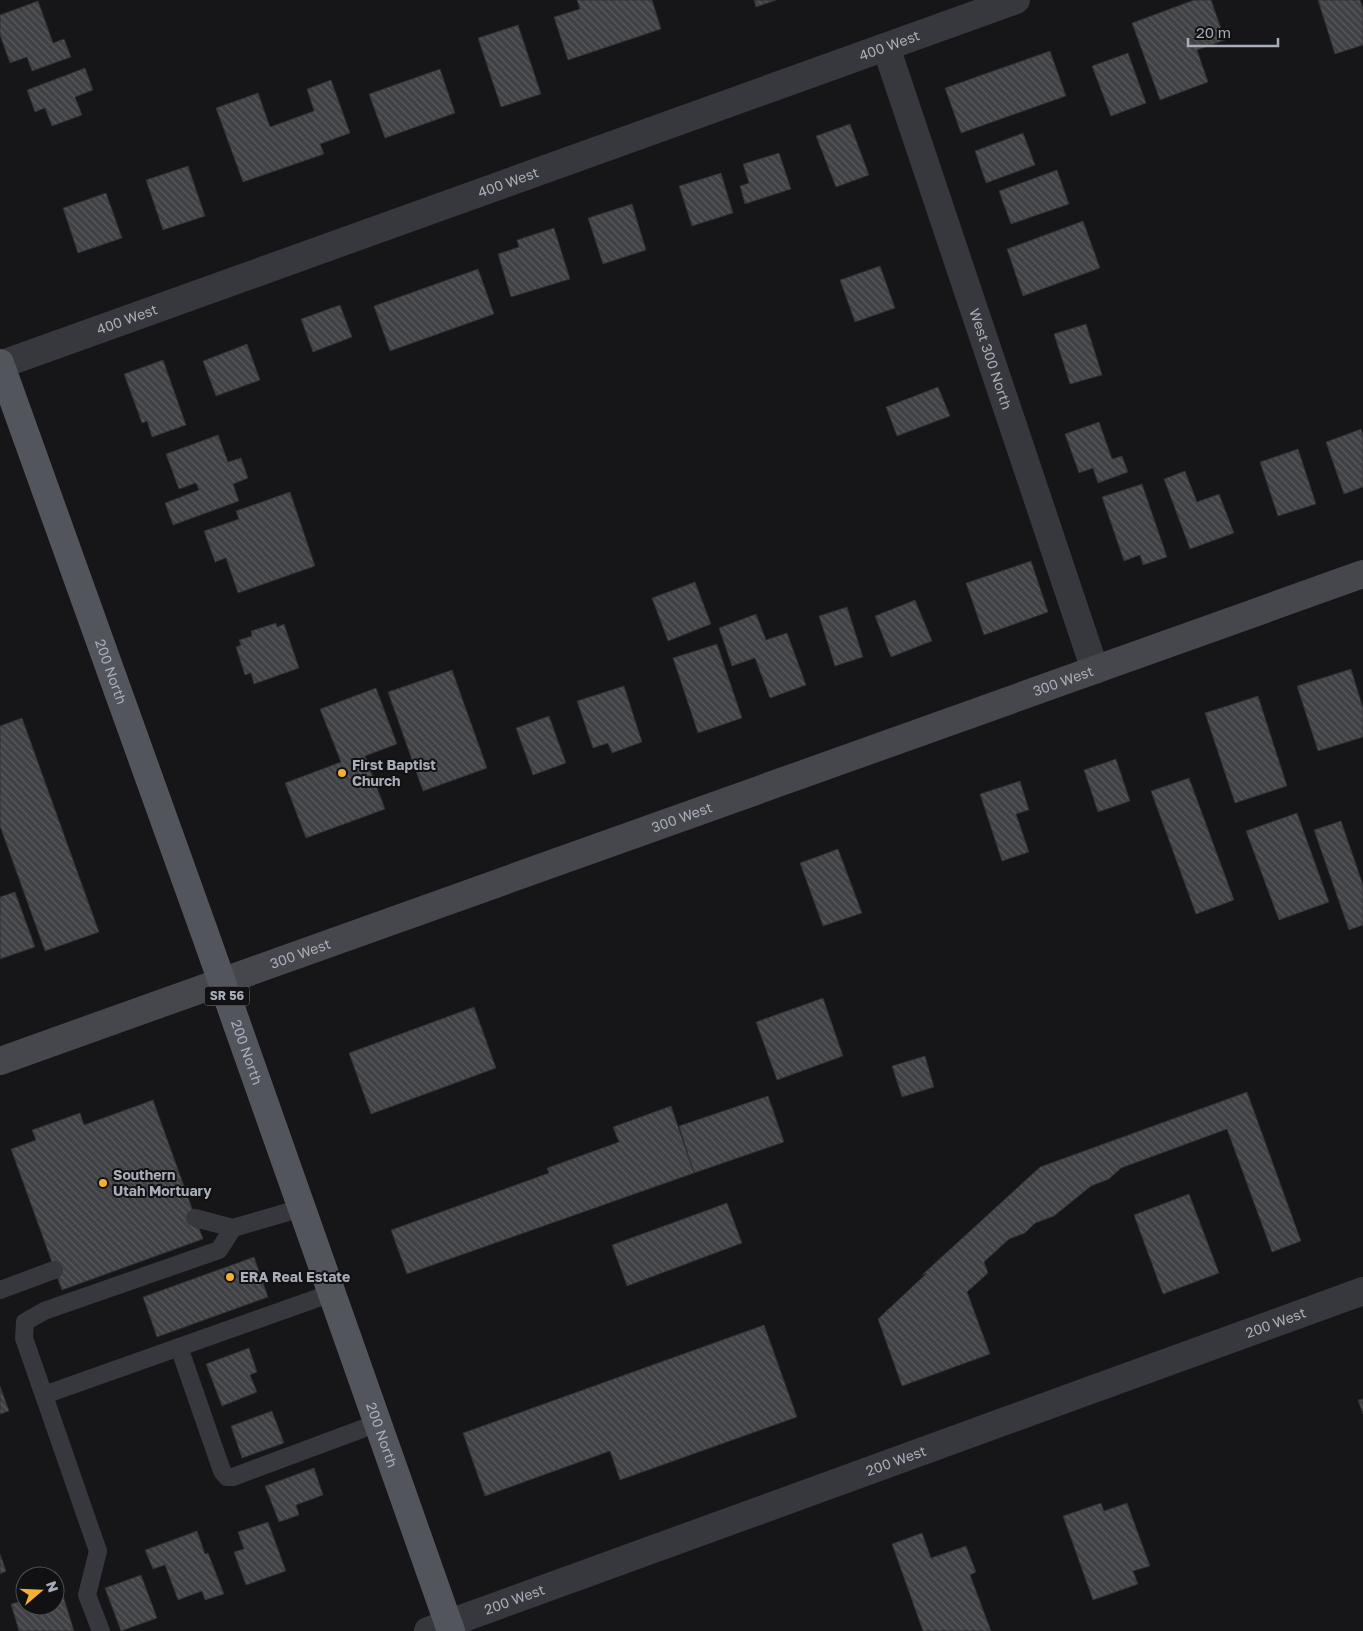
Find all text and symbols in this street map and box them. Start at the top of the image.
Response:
scale bar [1188,15,1278,47]
text: 20 m [1196,23,1231,41]
street label: 400 West [856,26,922,64]
street label: 400 West [475,163,541,201]
street label: 400 West [94,300,160,338]
street label: West 300 North [966,306,1016,412]
street label: 200 North [92,637,131,706]
street label: 300 West [1030,662,1096,699]
place label: First Baptist Church [352,756,436,789]
marker: First Baptist Church [336,767,348,779]
street label: 300 West [649,798,714,836]
street label: 300 West [268,935,333,972]
road number: SR 56 [204,986,250,1006]
street label: 200 North [228,1017,267,1087]
place label: Southern Utah Mortuary [113,1166,212,1199]
marker: Southern Utah Mortuary [97,1177,109,1189]
place label: ERA Real Estate [240,1268,350,1285]
marker: ERA Real Estate [224,1271,236,1283]
street label: 200 West [1243,1304,1308,1341]
street label: 200 North [363,1400,402,1470]
street label: 200 West [863,1442,928,1479]
north arrow [15,1566,65,1616]
text: N [43,1579,63,1594]
street label: 200 West [482,1580,547,1618]

